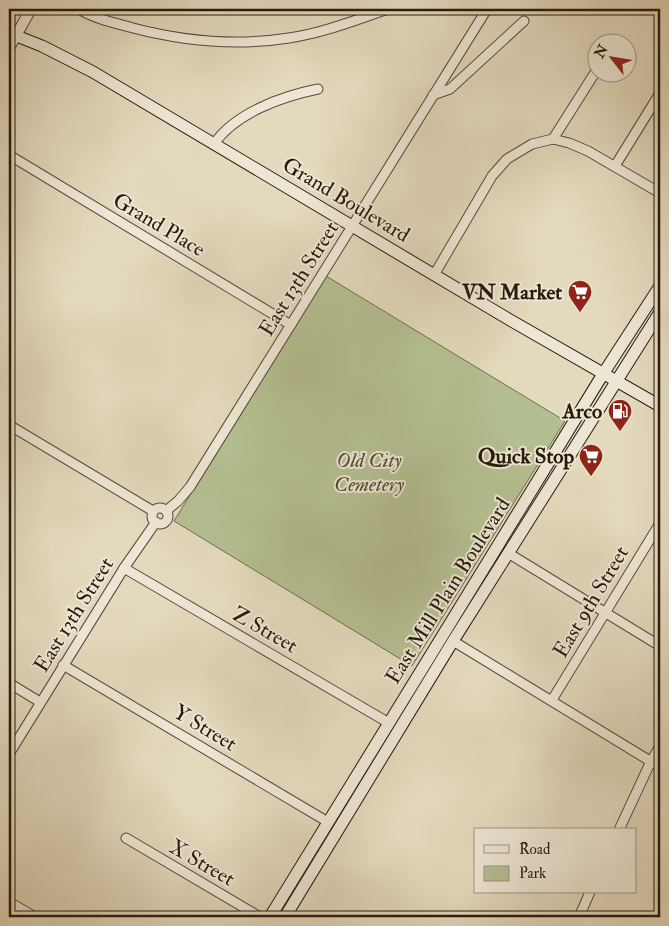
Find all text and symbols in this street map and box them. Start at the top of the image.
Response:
north arrow [586,32,636,82]
text: N [590,41,612,62]
street label: Grand Boulevard [277,151,415,249]
street label: Grand Place [108,187,210,263]
street label: East 13th Street [253,216,345,342]
place label: VN Market [461,279,562,306]
supermarket icon: VN Market [567,279,593,313]
place label: Arco [561,398,602,425]
fuel station icon: Arco [607,398,633,432]
place label: Quick Stop [478,443,574,470]
supermarket icon: Quick Stop [578,443,604,477]
park label: Old City Cemetery [334,447,405,498]
street label: East Mill Plain Boulevard [380,492,517,689]
street label: East 9th Street [547,541,635,663]
street label: East 13th Street [28,552,120,678]
street label: Z Street [228,601,303,659]
street label: Y Street [168,699,242,758]
legend [474,828,636,894]
street label: X Street [164,833,240,893]
text: Road [519,840,551,859]
text: Park [519,864,546,883]

